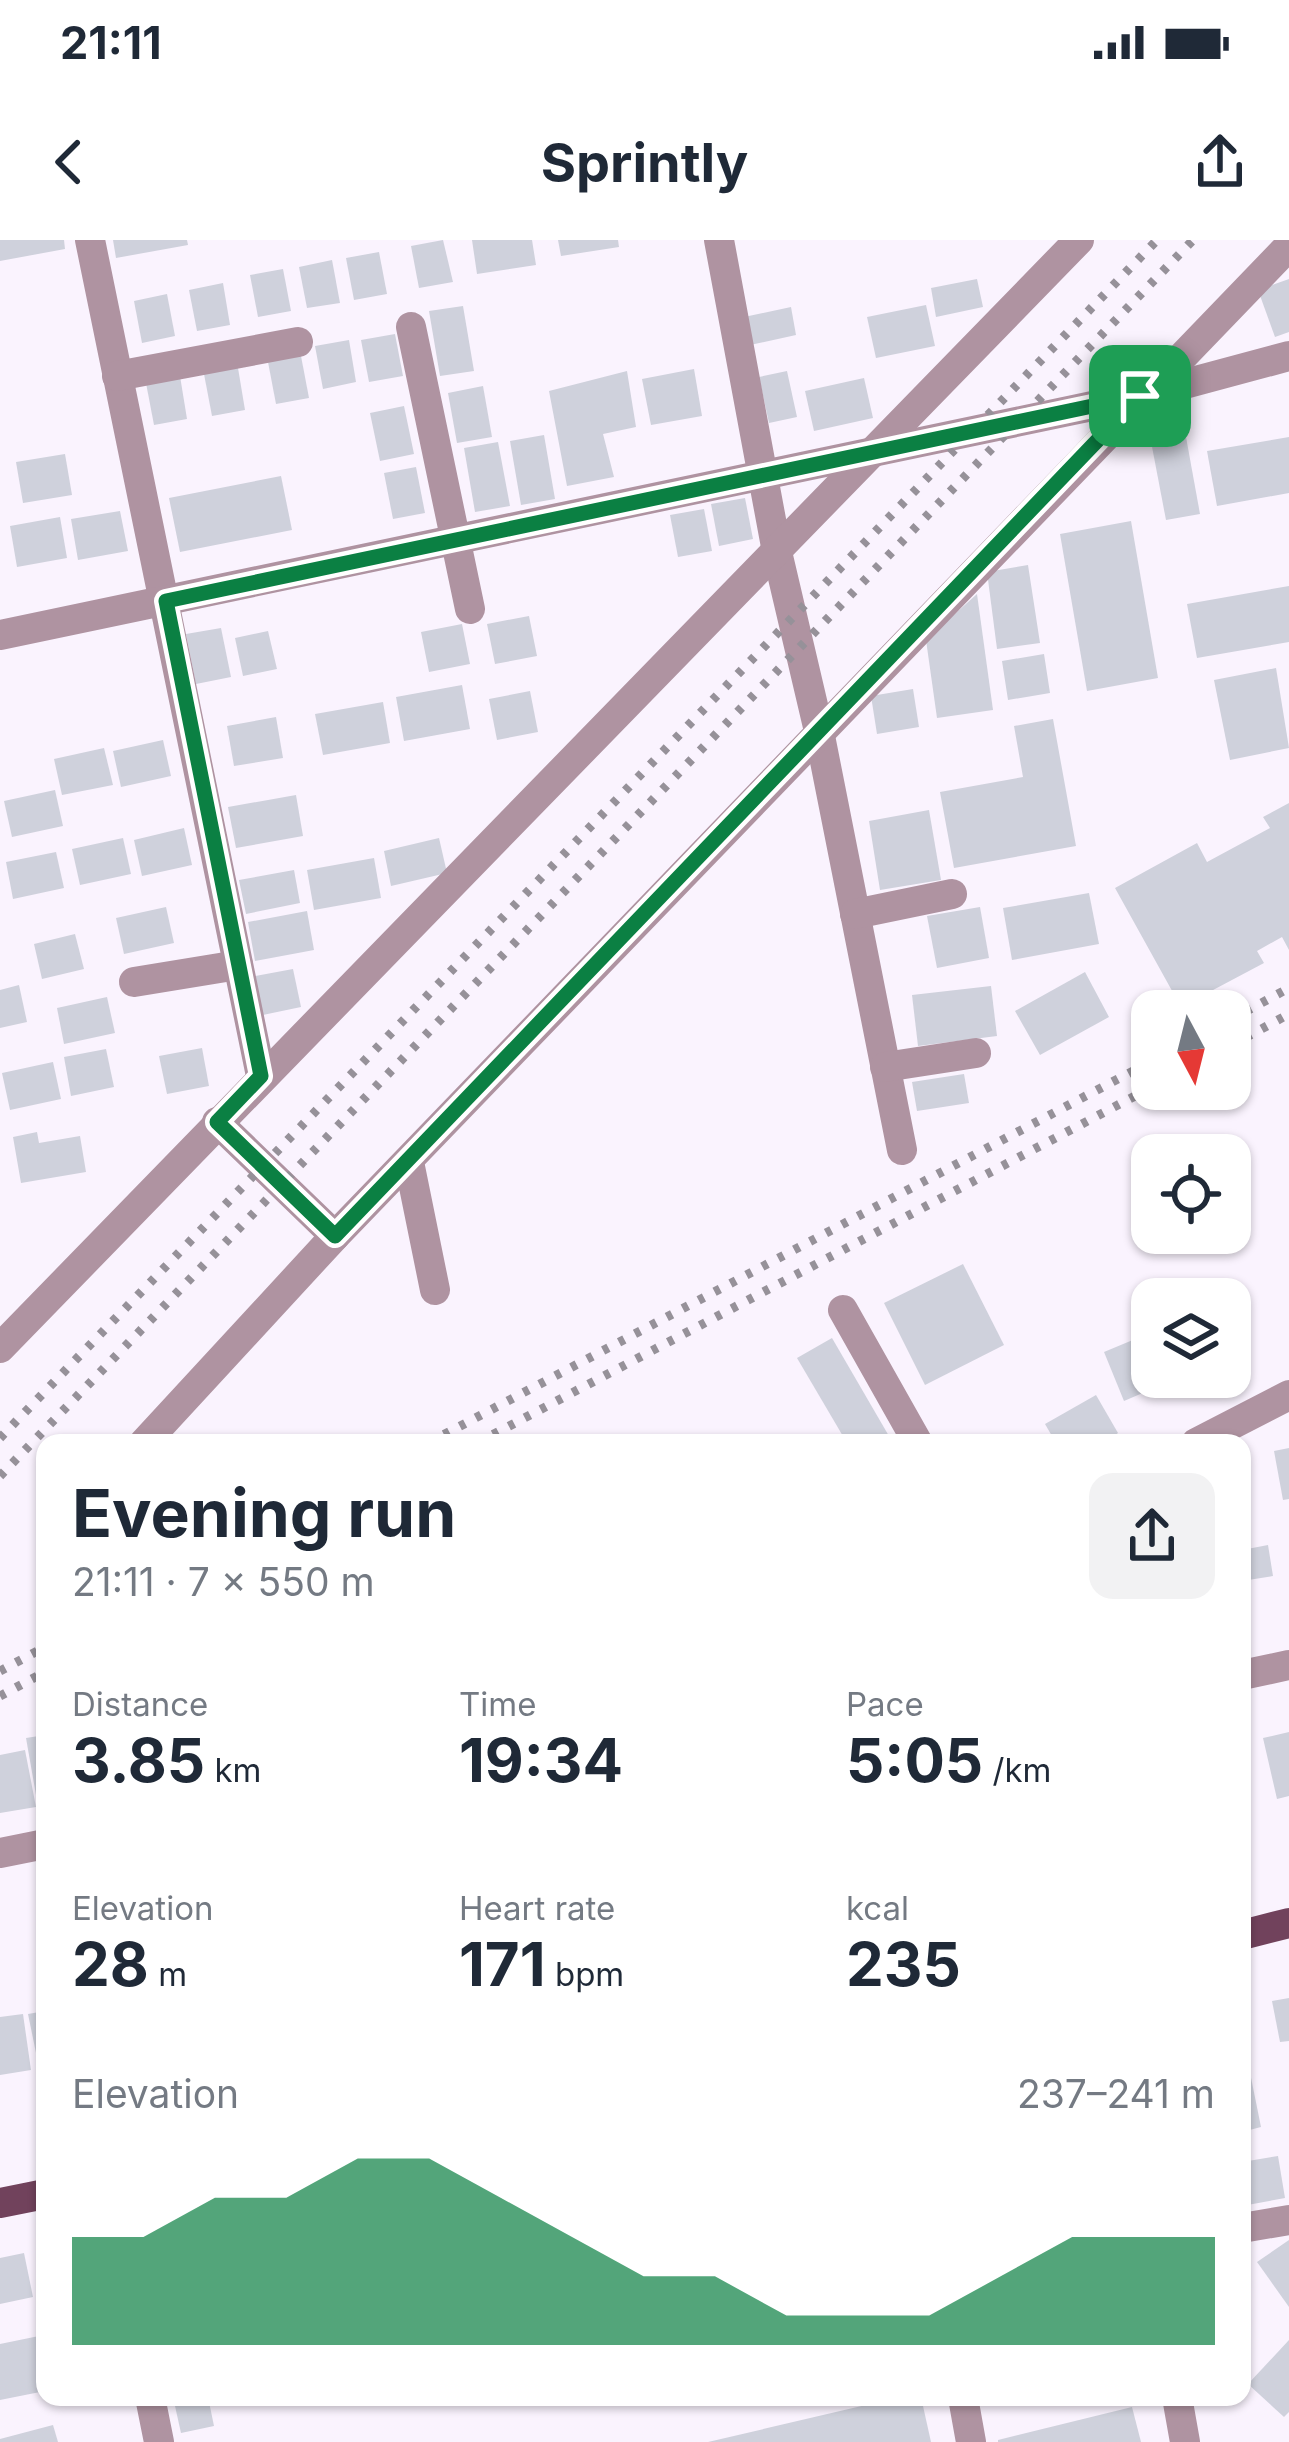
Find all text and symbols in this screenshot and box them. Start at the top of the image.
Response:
text: 21:11 [60,15,162,70]
icon: back [36,129,102,195]
icon: share [1187,129,1253,195]
text: Sprintly [541,130,748,195]
pin [1089,345,1191,447]
icon: arrive [1107,363,1173,429]
north arrow [1131,990,1251,1110]
map controls [1131,990,1251,1398]
button: locate [1131,1134,1251,1254]
button: layers [1131,1278,1251,1398]
text: Evening run [72,1473,456,1553]
button: share [1089,1473,1215,1599]
text: 21:11 · 7 × 550 m [72,1558,375,1605]
text: Distance [72,1684,208,1724]
text: Time [459,1684,536,1724]
text: Pace [846,1684,924,1724]
text: 3.85 [72,1724,205,1796]
text: 19:34 [459,1724,623,1796]
text: 5:05 [846,1724,983,1796]
text: km [205,1750,262,1790]
text: /km [983,1750,1051,1790]
text: Elevation [72,1888,213,1928]
text: Heart rate [459,1888,615,1928]
text: kcal [846,1888,909,1928]
text: 28 [72,1928,149,2000]
text: 171 [459,1928,546,2000]
text: 235 [846,1928,961,2000]
text: m [149,1954,187,1994]
text: bpm [546,1954,624,1994]
text: Elevation [72,2070,239,2117]
text: 237–241 m [1017,2070,1215,2117]

